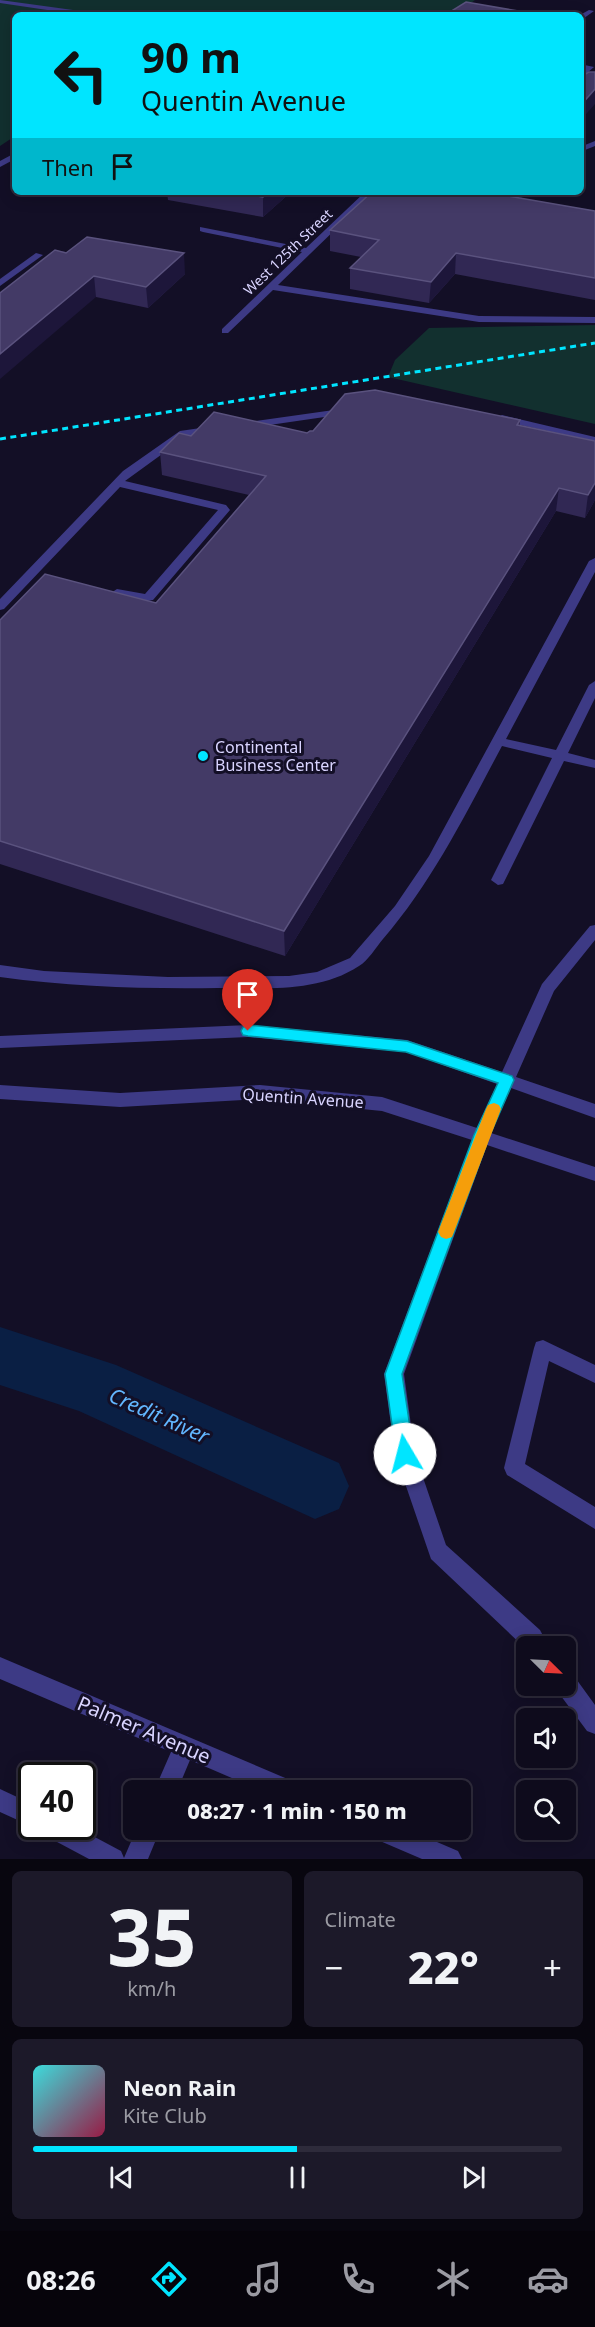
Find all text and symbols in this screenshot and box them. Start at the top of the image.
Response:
text: 90 m [141,28,241,85]
icon: left [42,36,120,114]
text: Quentin Avenue [141,82,346,119]
icon: arrive [106,150,139,183]
text: Then [42,152,94,182]
street label: West 125th Street [239,204,336,299]
place label: Continental Business Center [215,736,336,776]
marker: Continental Business Center [196,749,210,763]
pin [222,969,273,1031]
icon: arrive [231,978,264,1011]
street label: Quentin Avenue [242,1083,364,1113]
water label: Credit River [105,1381,215,1450]
position arrow [373,1422,437,1486]
north arrow [516,1636,576,1696]
map controls [516,1636,576,1840]
street label: Palmer Avenue [73,1689,215,1770]
button: sound [516,1708,576,1768]
speed limit sign: 40 [18,1762,96,1840]
button: search [516,1780,576,1840]
text: 08:27 · 1 min · 150 m [187,1795,407,1825]
text: 35 [107,1883,196,1989]
text: Climate [325,1906,396,1933]
text: 22° [408,1936,479,1997]
text: − [325,1945,343,1990]
text: + [543,1945,562,1990]
text: km/h [127,1975,176,2002]
text: Neon Rain [123,2072,236,2102]
text: Kite Club [123,2102,207,2129]
icon: previous [105,2161,138,2194]
icon: pause [281,2161,314,2194]
icon: next [457,2161,490,2194]
icon: directions [148,2258,190,2300]
icon: music [243,2258,285,2300]
icon: phone [337,2258,379,2300]
icon: climate [432,2258,474,2300]
icon: car [527,2258,569,2300]
text: 08:26 [26,2261,96,2298]

